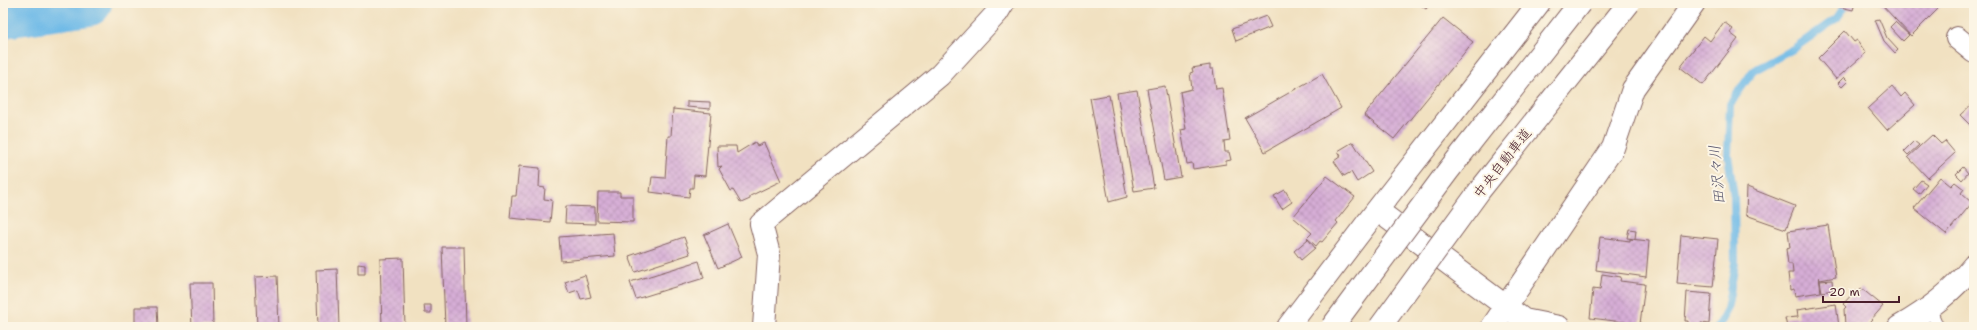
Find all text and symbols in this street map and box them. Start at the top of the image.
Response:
street label: 中央自動車道 [1469,124,1535,202]
water label: 田沢々川 [1704,144,1730,206]
scale bar [1823,278,1899,304]
text: 20 m [1829,284,1860,300]

